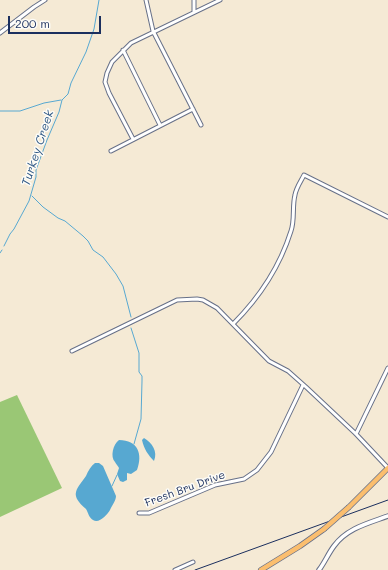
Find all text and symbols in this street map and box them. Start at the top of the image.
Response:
scale bar [10,8,103,34]
text: 200 m [15,15,50,31]
water label: Turkey Creek [19,108,57,188]
street label: Fresh Bru Drive [143,468,227,510]

